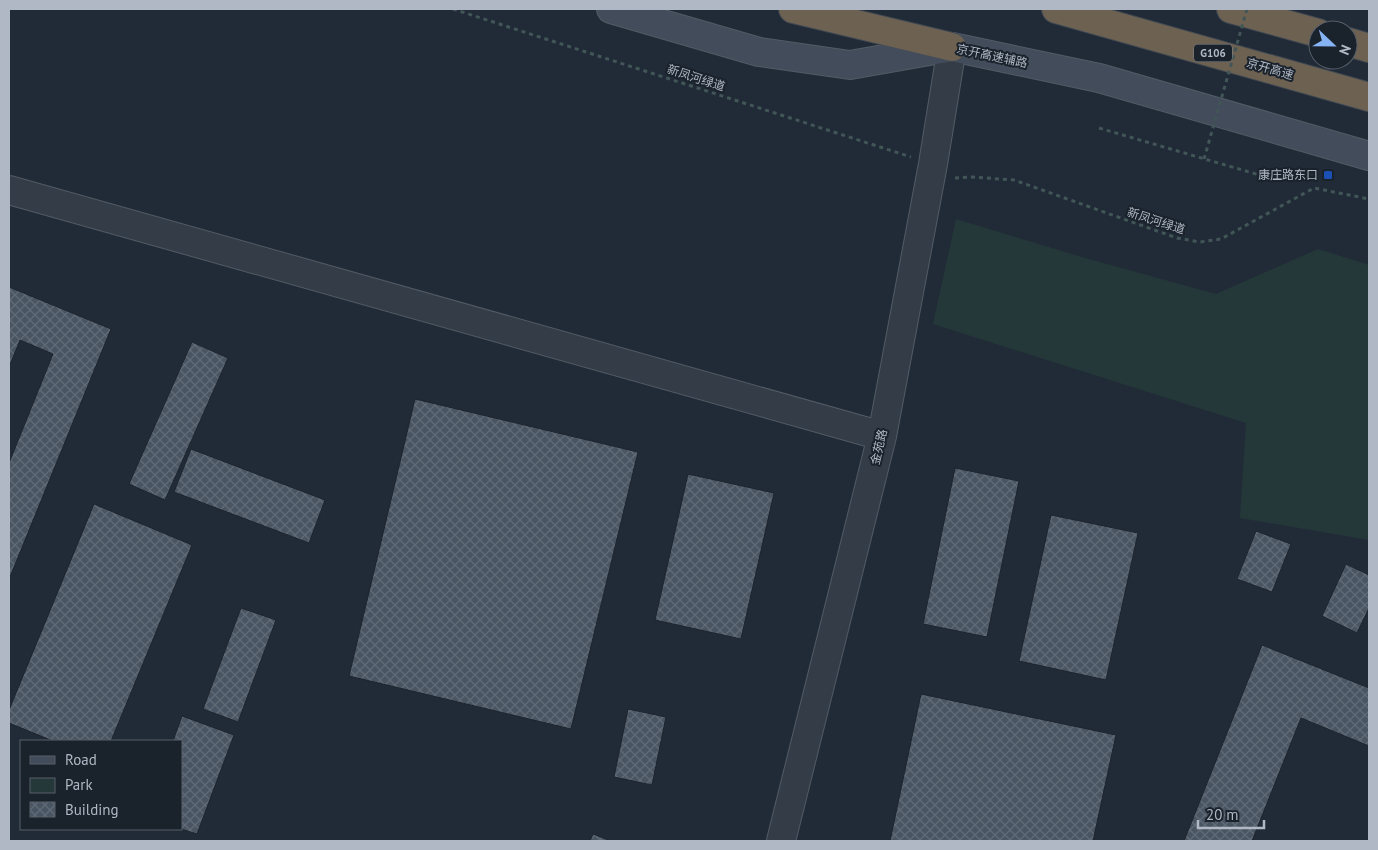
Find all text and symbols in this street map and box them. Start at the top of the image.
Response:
north arrow [1308,20,1358,70]
street label: 京开高速辅路 [955,41,1029,70]
text: N [1335,42,1355,58]
road number: G106 [1194,44,1232,62]
street label: 京开高速 [1245,55,1295,82]
street label: 新凤河绿道 [665,61,727,94]
place label: 康庄路东口 [1258,167,1318,182]
marker: 康庄路东口 [1322,169,1334,181]
street label: 新凤河绿道 [1125,204,1187,237]
street label: 金苑路 [867,428,890,466]
legend [20,740,182,830]
text: Road [65,750,97,769]
text: Park [65,775,93,794]
scale bar [1198,798,1264,830]
text: Building [65,800,119,819]
text: 20 m [1206,805,1239,824]

